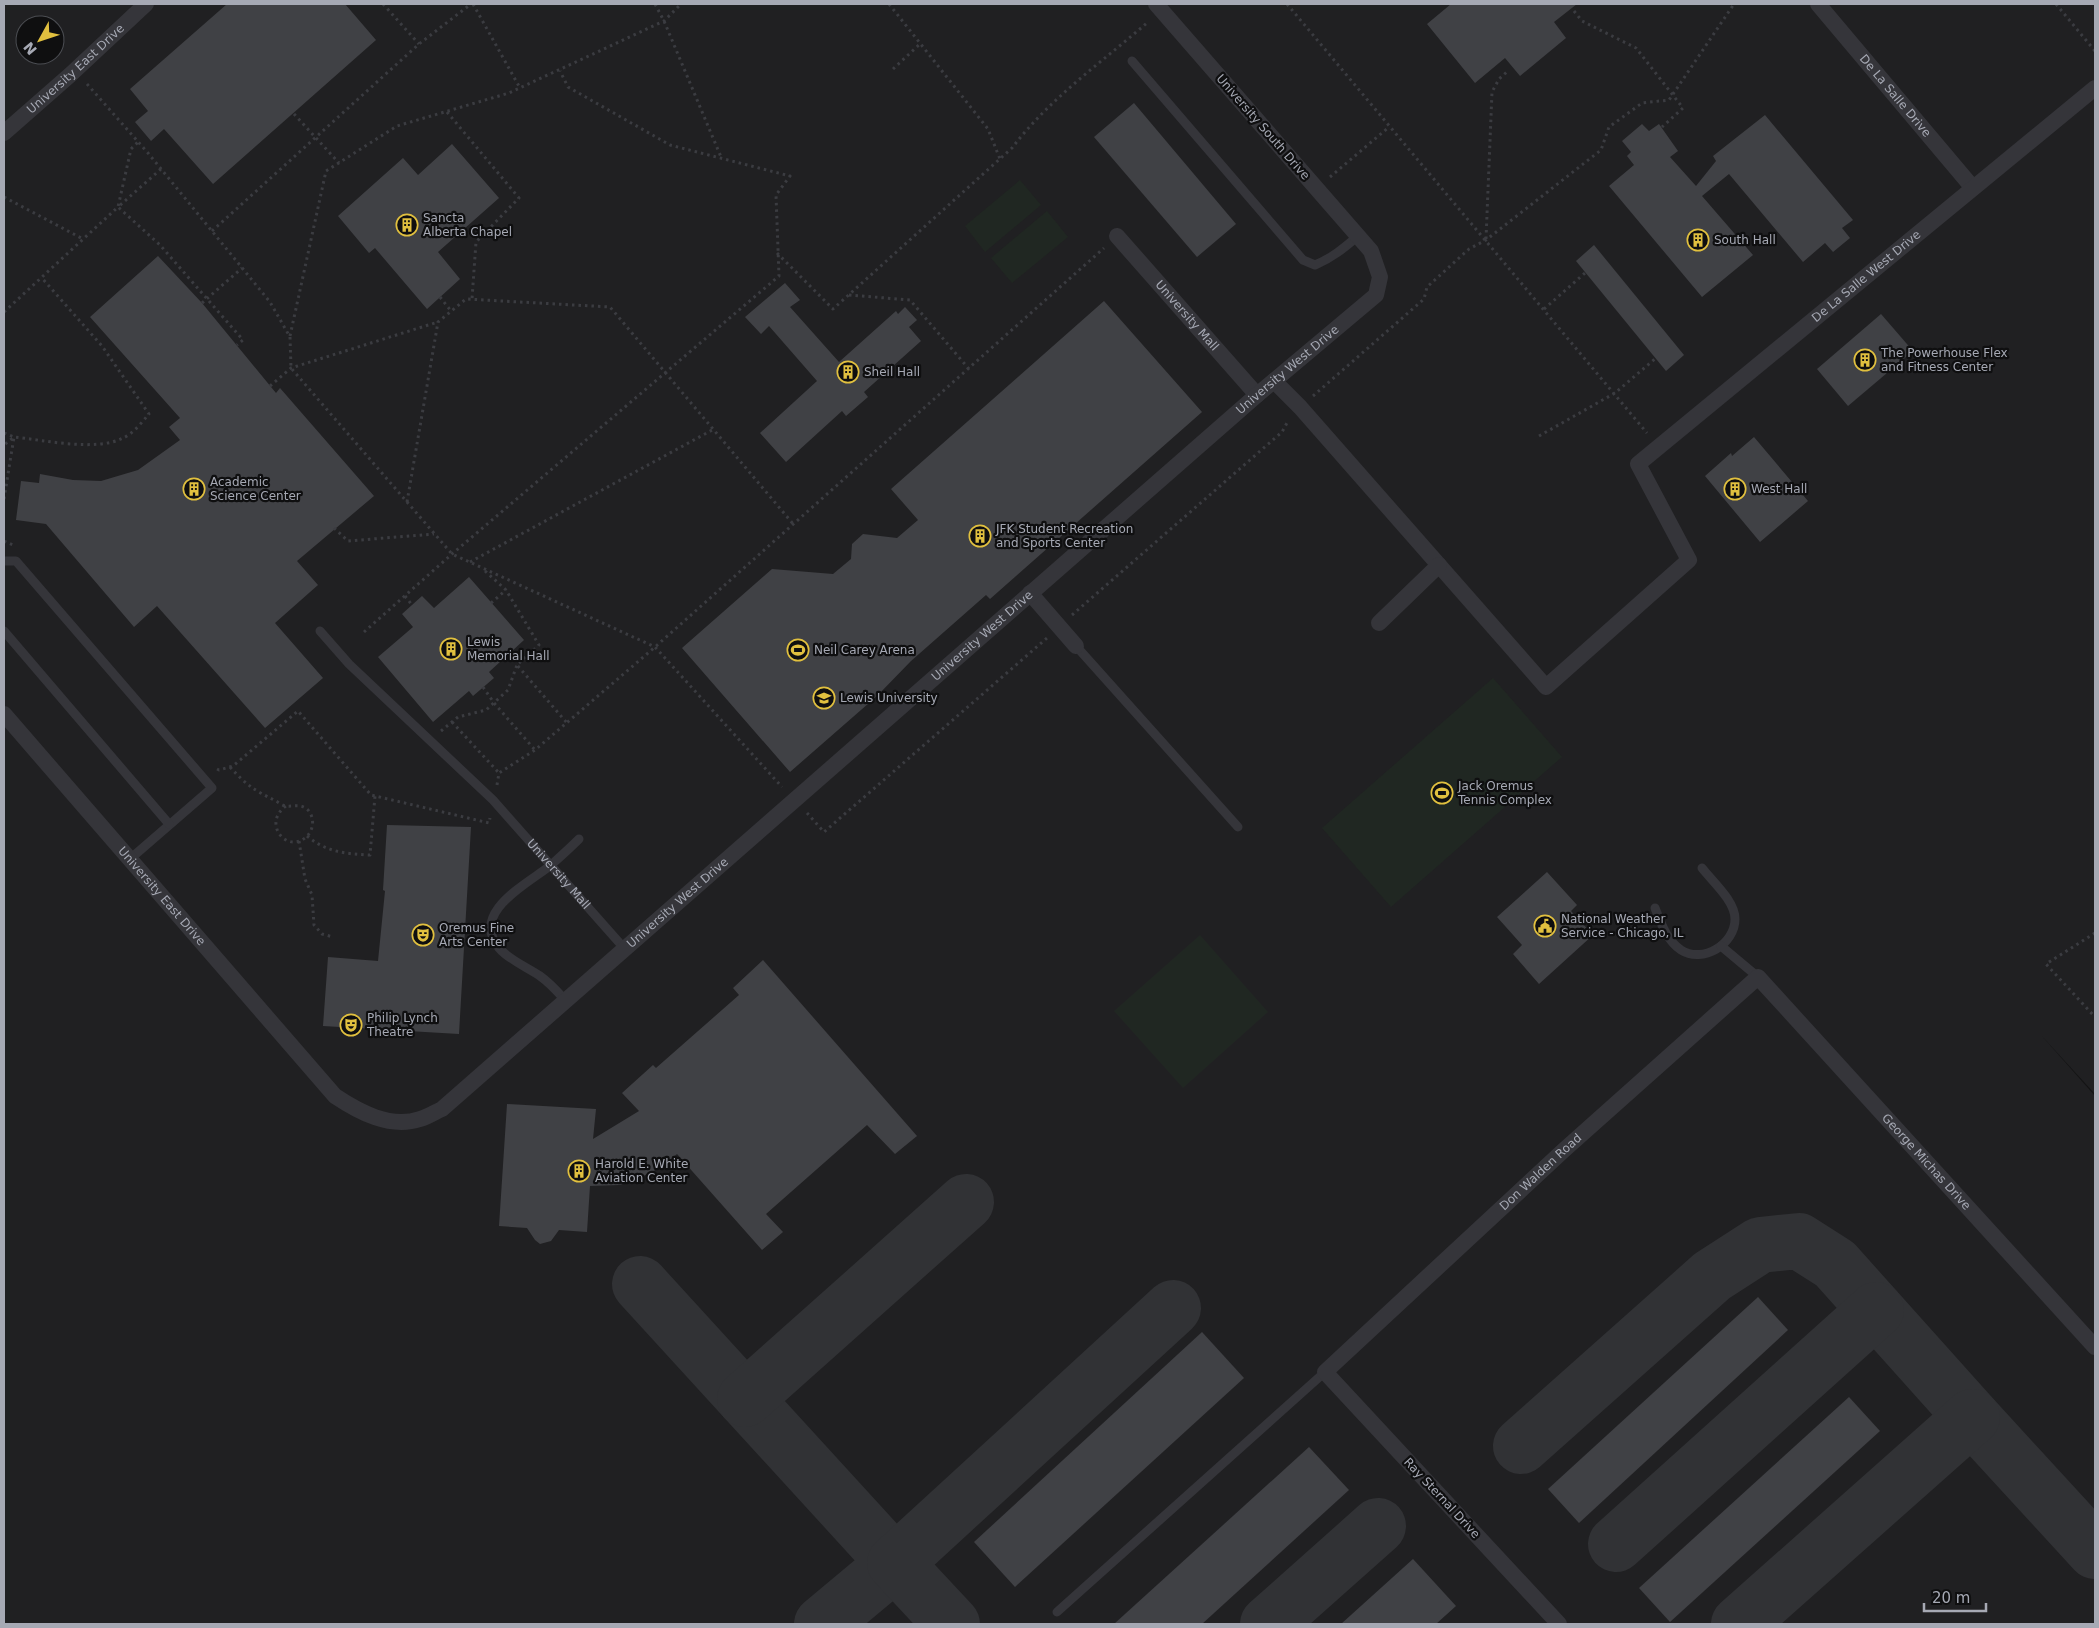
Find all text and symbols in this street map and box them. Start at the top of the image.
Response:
north arrow [15,15,65,65]
street label: University East Drive [24,21,127,117]
text: N [20,39,40,58]
street label: De La Salle Drive [1857,52,1934,140]
street label: University South Drive [1213,71,1313,183]
place label: Sancta Alberta Chapel [423,211,512,239]
building icon: Sancta Alberta Chapel [395,213,419,237]
street label: De La Salle West Drive [1809,227,1923,325]
building icon: South Hall [1686,228,1710,252]
place label: South Hall [1714,233,1776,247]
street label: University Mall [1152,278,1222,354]
street label: University West Drive [1233,322,1342,417]
place label: The Powerhouse Flex and Fitness Center [1880,346,2008,374]
building icon: The Powerhouse Flex and Fitness Center [1853,348,1877,372]
building icon: Sheil Hall [836,360,860,384]
place label: Sheil Hall [864,365,920,379]
place label: Academic Science Center [210,475,301,503]
building icon: Academic Science Center [182,477,206,501]
building icon: West Hall [1723,477,1747,501]
place label: West Hall [1751,482,1807,496]
place label: JFK Student Recreation and Sports Center [995,522,1133,550]
building icon: JFK Student Recreation and Sports Center [968,524,992,548]
street label: University West Drive [929,588,1036,684]
place label: Lewis Memorial Hall [467,635,550,663]
building icon: Lewis Memorial Hall [439,637,463,661]
sports icon: Neil Carey Arena [786,638,810,662]
place label: Neil Carey Arena [814,643,915,657]
school or university icon: Lewis University [812,686,836,710]
place label: Lewis University [840,691,938,705]
place label: Jack Oremus Tennis Complex [1457,779,1552,807]
sports icon: Jack Oremus Tennis Complex [1430,781,1454,805]
street label: University Mall [524,836,593,912]
street label: University East Drive [115,844,208,948]
street label: University West Drive [624,855,731,951]
place label: National Weather Service - Chicago, IL [1561,912,1684,940]
public building icon: National Weather Service - Chicago, IL [1533,914,1557,938]
place label: Oremus Fine Arts Center [439,921,514,949]
theatre icon: Oremus Fine Arts Center [411,923,435,947]
place label: Philip Lynch Theatre [366,1011,438,1039]
theatre icon: Philip Lynch Theatre [339,1013,363,1037]
street label: George Michas Drive [1879,1111,1974,1213]
street label: Don Walden Road [1497,1131,1584,1213]
place label: Harold E. White Aviation Center [595,1157,688,1185]
building icon: Harold E. White Aviation Center [567,1159,591,1183]
street label: Ray Sternal Drive [1401,1455,1483,1541]
scale bar [1924,1580,1986,1612]
text: 20 m [1932,1589,1970,1607]

